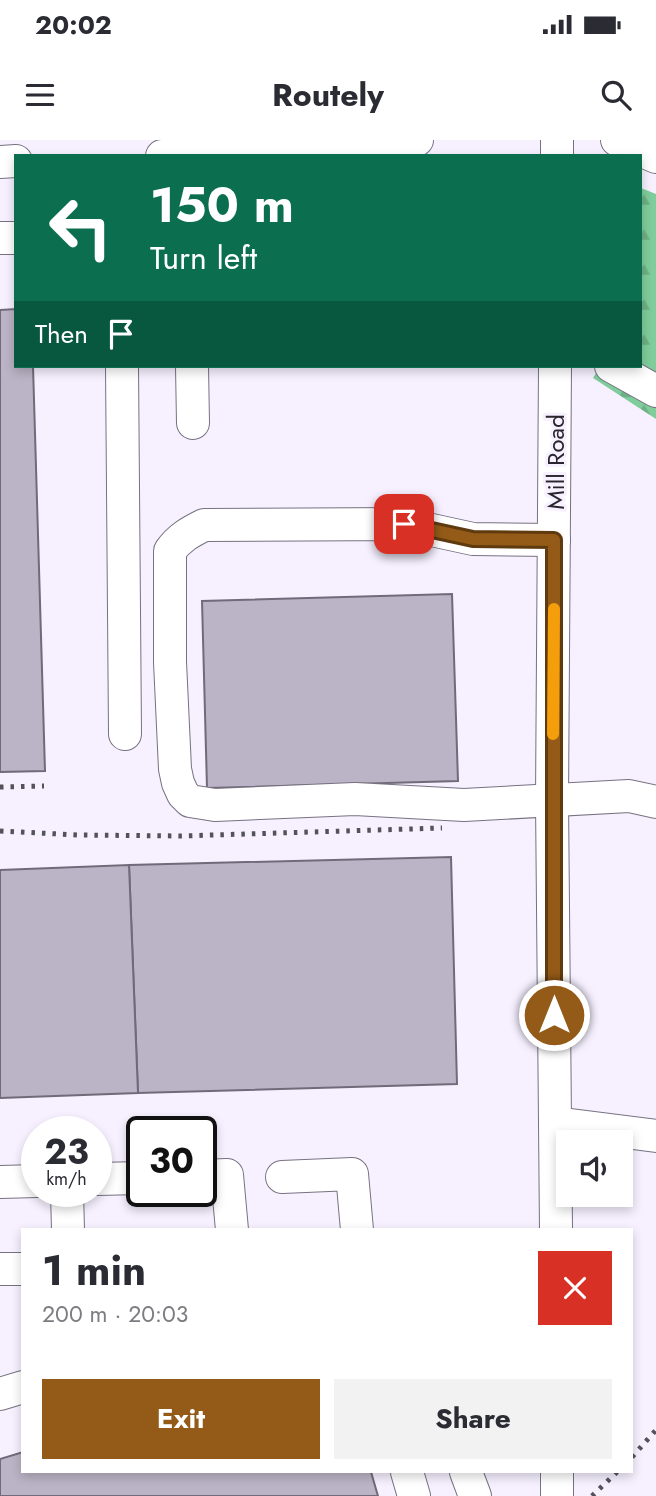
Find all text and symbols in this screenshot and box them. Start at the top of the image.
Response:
text: 20:02 [35,6,112,44]
text: Routely [272,72,384,118]
icon: menu [21,76,59,114]
icon: search [597,76,635,114]
text: 150 m [150,170,294,240]
icon: left [35,182,126,273]
text: Turn left [150,235,257,281]
text: Then [35,315,88,353]
icon: arrive [102,315,140,353]
street label: Mill Road [538,414,573,510]
pin [374,494,434,554]
icon: arrive [385,505,423,543]
position arrow [517,978,591,1052]
speed limit sign: 30 [126,1116,217,1207]
text: 23 [44,1127,89,1177]
map controls [556,1130,633,1207]
button: sound [556,1130,633,1207]
text: km/h [46,1166,87,1192]
text: 1 min [42,1240,146,1301]
button: close [538,1251,612,1325]
text: 200 m · 20:03 [42,1297,188,1331]
button: Exit [42,1379,320,1459]
button: Share [334,1379,612,1459]

